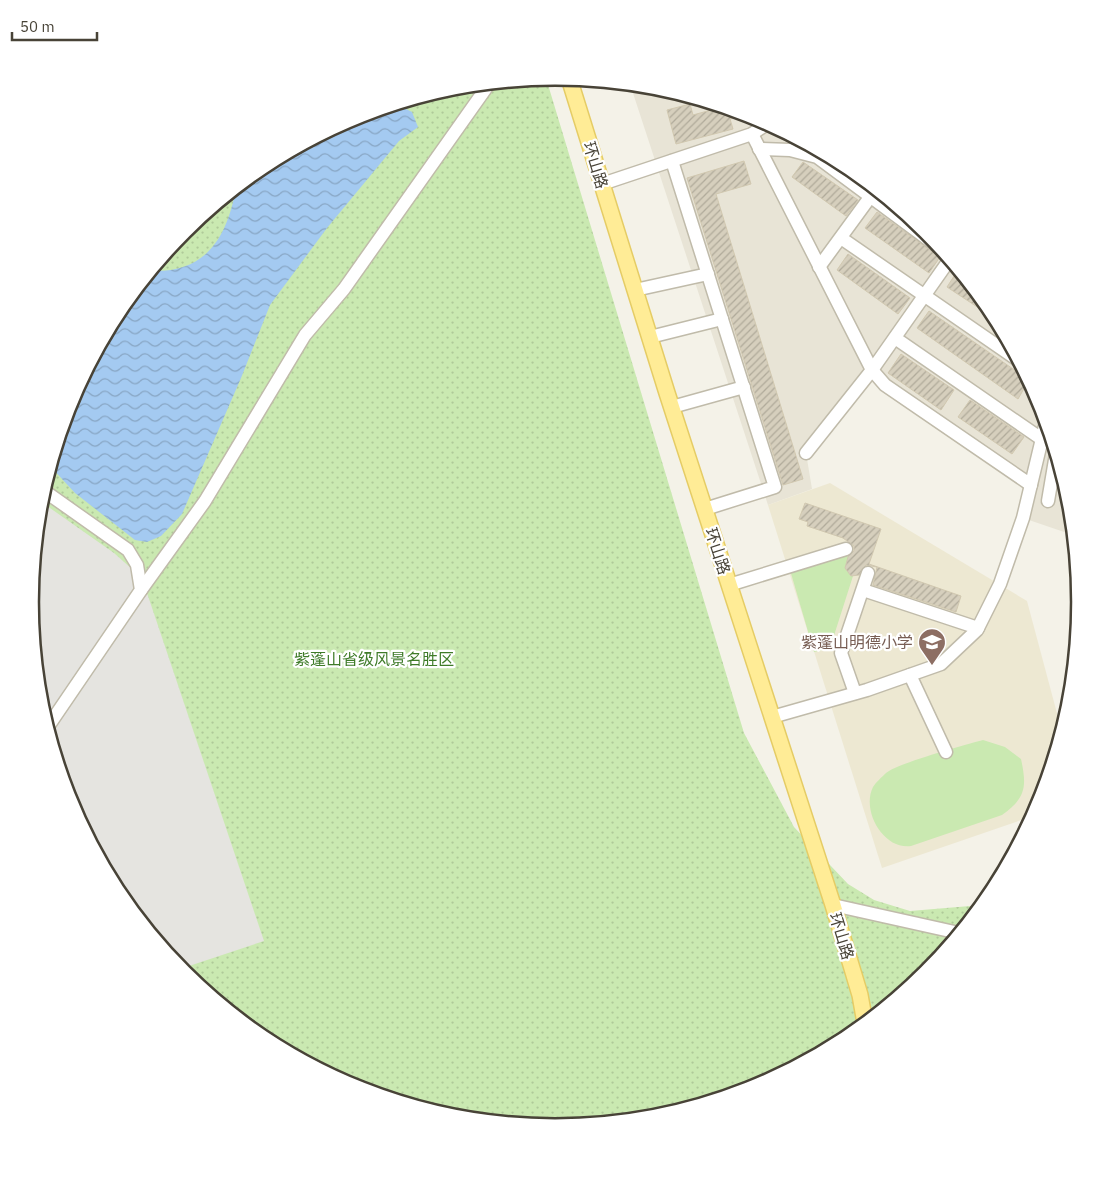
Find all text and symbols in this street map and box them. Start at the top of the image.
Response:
scale bar [12,10,98,42]
text: 50 m [20,17,55,36]
street label: 环山路 [579,139,613,191]
street label: 环山路 [701,525,735,577]
school or university icon: 紫蓬山明德小学 [917,627,947,666]
place label: 紫蓬山明德小学 [801,632,913,652]
park label: 紫蓬山省级风景名胜区 [294,649,454,669]
street label: 环山路 [825,910,859,962]

